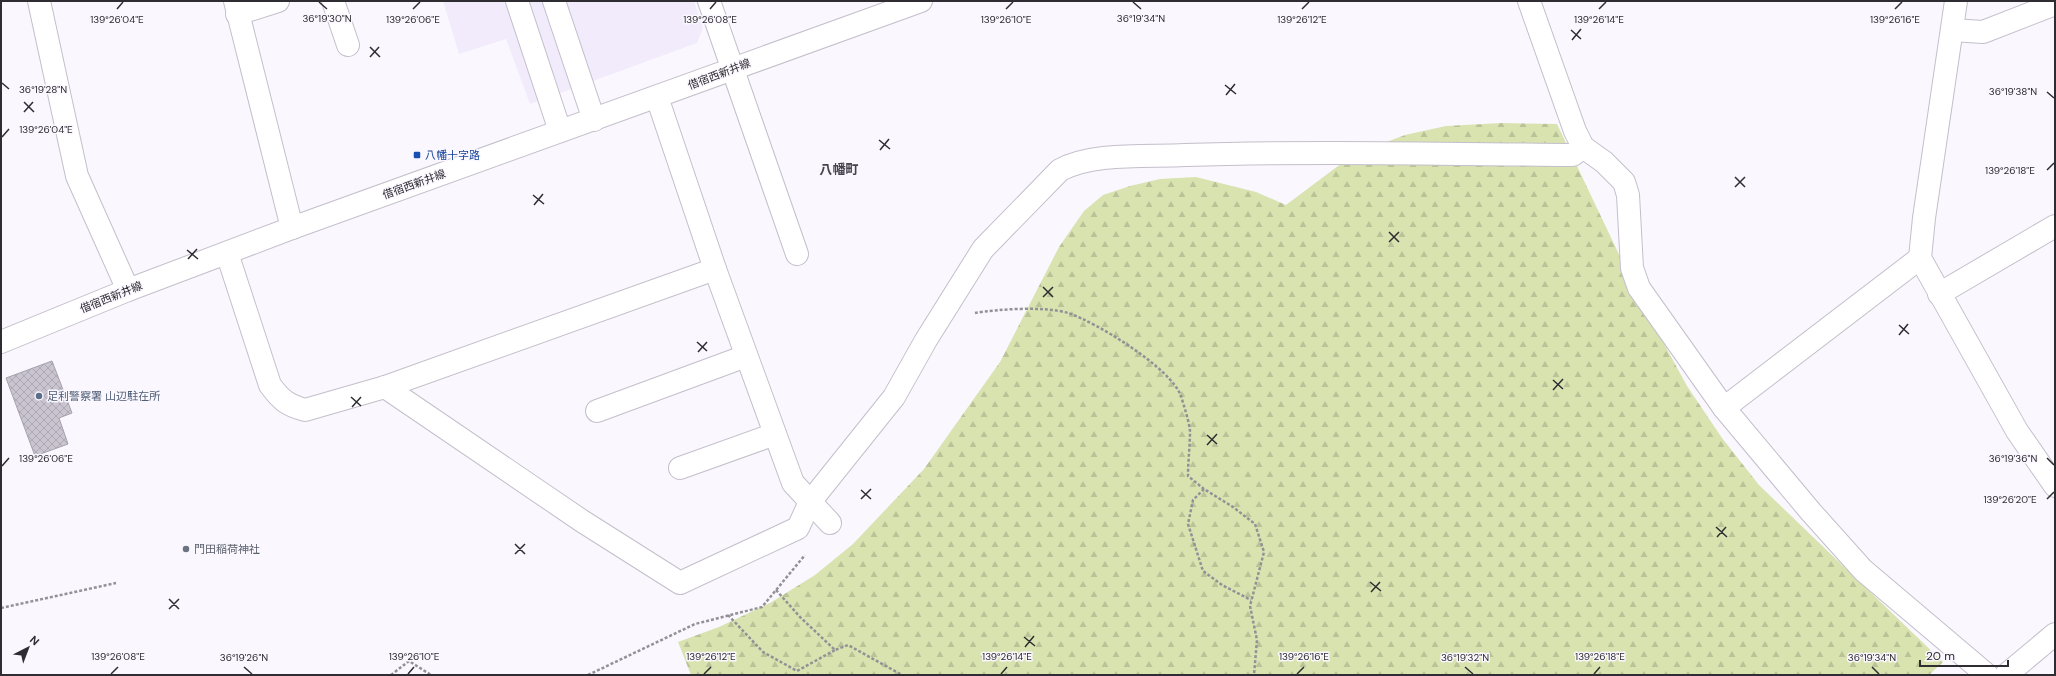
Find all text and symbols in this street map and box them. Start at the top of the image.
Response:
text: 36°19'30"N [302,12,352,25]
text: 36°19'34"N [1117,12,1165,25]
text: 139°26'04"E [90,13,144,26]
text: 139°26'06"E [386,13,440,26]
text: 139°26'08"E [683,13,737,26]
text: 139°26'10"E [981,13,1032,26]
text: 139°26'12"E [1277,13,1327,26]
text: 139°26'14"E [1574,13,1624,26]
text: 139°26'16"E [1870,13,1920,26]
street label: 借宿西新井線 [686,56,752,92]
text: 36°19'28"N [19,83,67,96]
text: 36°19'38"N [1989,85,2037,98]
text: 139°26'04"E [19,123,73,136]
place label: 八幡十字路 [425,148,480,162]
marker: 八幡十字路 [412,150,422,160]
district label: 八幡町 [819,161,859,178]
text: 139°26'18"E [1985,164,2035,177]
street label: 借宿西新井線 [381,166,447,202]
street label: 借宿西新井線 [78,278,144,316]
place label: 足利警察署 山辺駐在所 [47,389,161,403]
marker: 足利警察署 山辺駐在所 [34,391,44,401]
text: 139°26'06"E [19,452,73,465]
text: 36°19'36"N [1989,452,2037,465]
text: 139°26'20"E [1983,493,2037,506]
place label: 門田稲荷神社 [194,542,260,556]
marker: 門田稲荷神社 [181,544,191,554]
north arrow [8,628,48,668]
text: N [27,633,42,648]
scale bar [1920,642,2008,668]
text: 20 m [1926,648,1955,664]
text: 139°26'08"E [91,650,145,663]
text: 139°26'10"E [389,650,440,663]
text: 139°26'12"E [686,650,736,663]
text: 139°26'14"E [982,650,1032,663]
text: 139°26'16"E [1279,650,1329,663]
text: 139°26'18"E [1575,650,1625,663]
text: 36°19'26"N [220,651,268,664]
text: 36°19'32"N [1441,651,1489,664]
text: 36°19'34"N [1848,651,1896,664]

